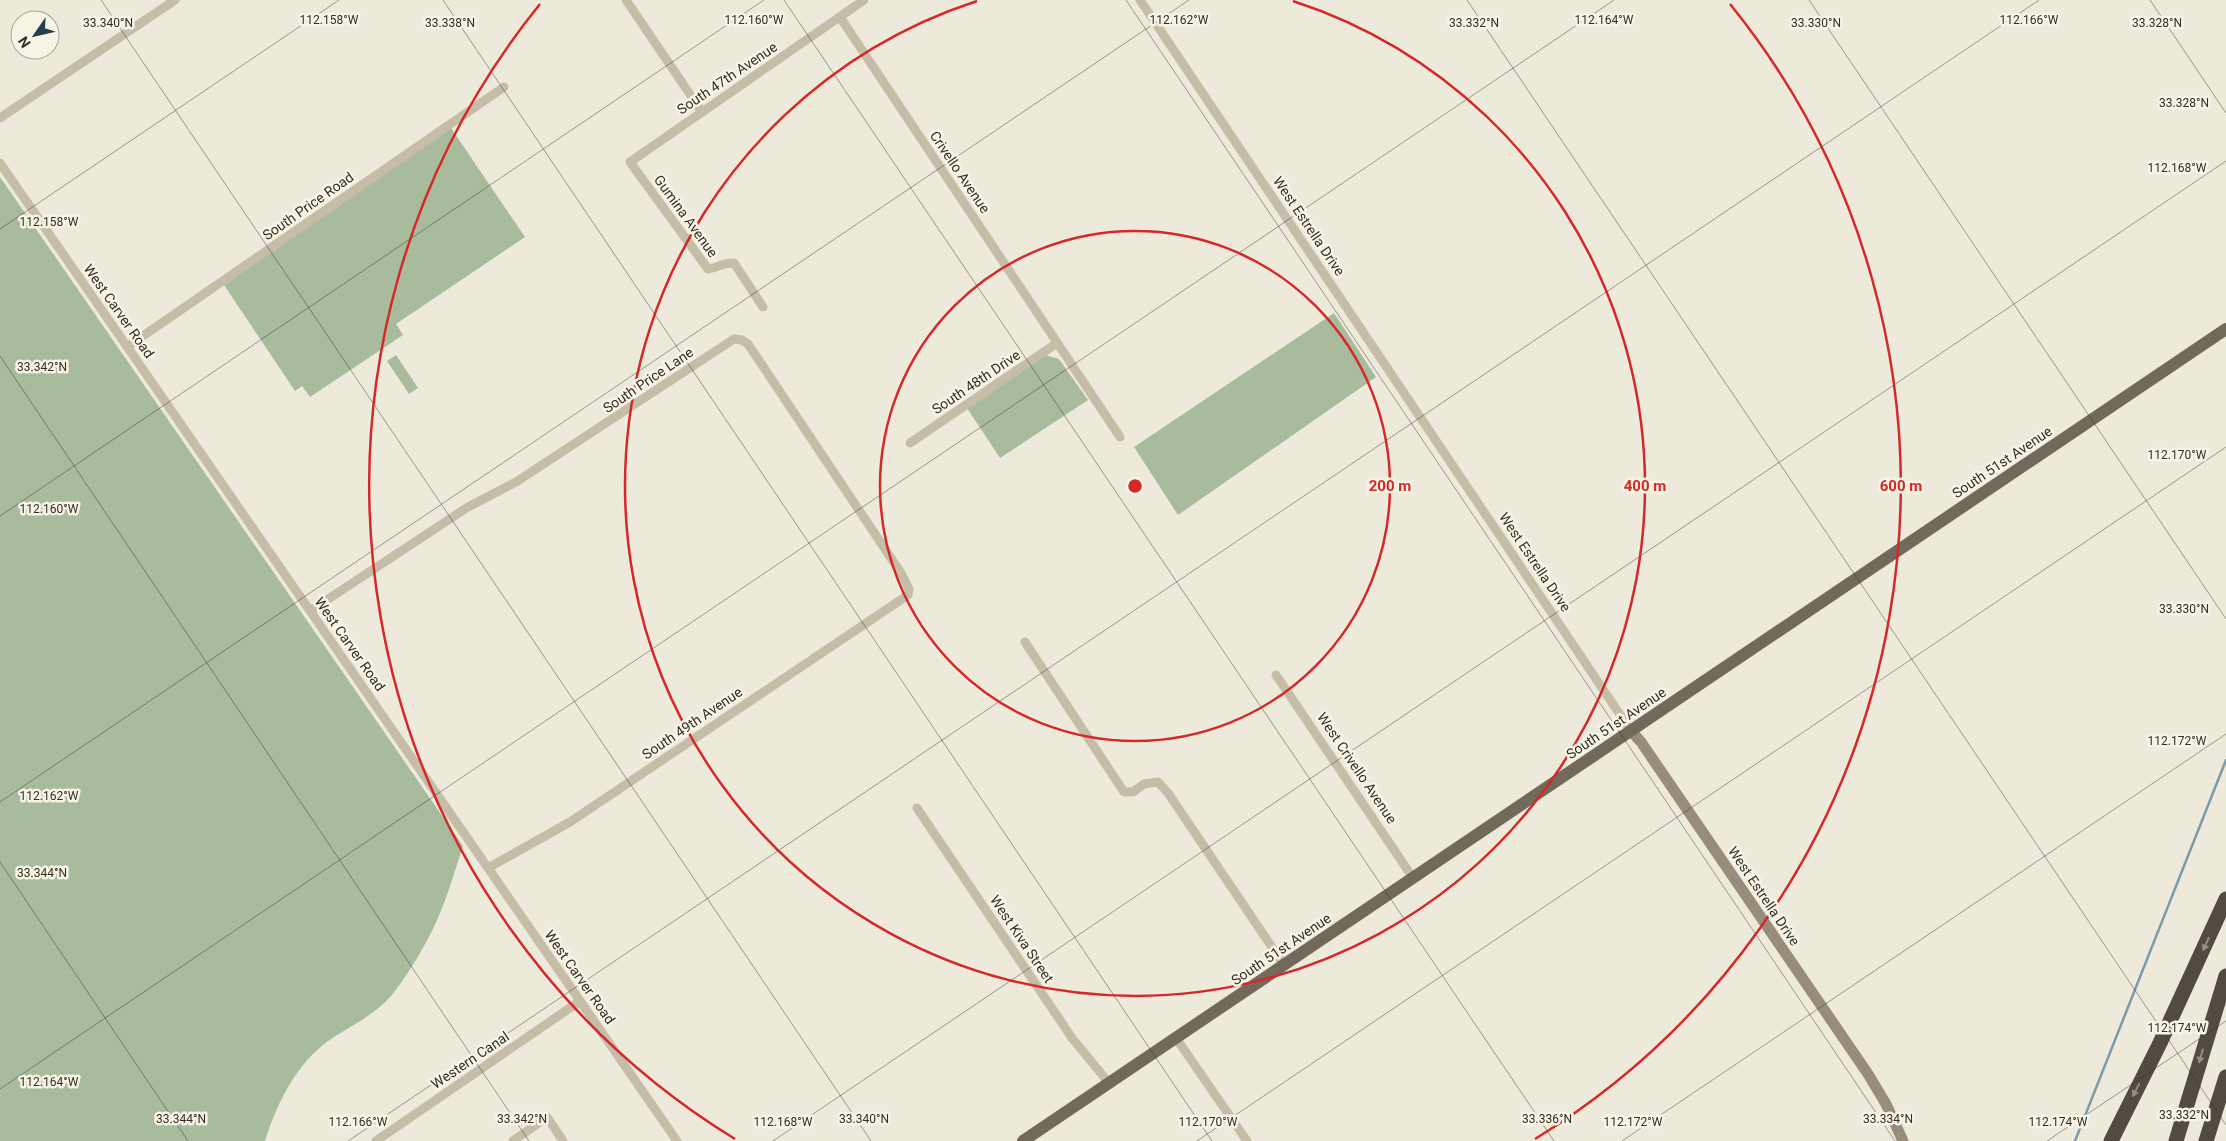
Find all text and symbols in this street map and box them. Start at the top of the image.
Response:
north arrow [10,10,60,60]
text: 112.158°W [300,13,359,27]
text: 112.160°W [725,13,784,27]
text: 112.162°W [1150,13,1209,27]
text: 112.164°W [1575,13,1634,27]
text: 112.166°W [2000,13,2059,27]
text: 33.340°N [83,16,133,30]
text: 33.338°N [425,16,475,30]
text: 33.332°N [1449,16,1499,30]
text: 33.330°N [1791,16,1841,30]
text: 33.328°N [2132,16,2182,30]
text: N [15,34,34,51]
street label: South 47th Avenue [674,39,780,117]
text: 33.328°N [2159,96,2209,110]
street label: Crivello Avenue [927,128,993,216]
text: 112.168°W [2148,161,2207,175]
street label: South Price Road [260,169,356,243]
street label: Gumina Avenue [651,172,721,260]
street label: West Estrella Drive [1270,173,1348,279]
text: 112.158°W [20,215,79,229]
street label: West Carver Road [81,261,157,361]
street label: South Price Lane [600,344,696,416]
street label: South 48th Drive [929,347,1023,417]
text: 33.342°N [17,360,67,374]
street label: South 51st Avenue [1949,423,2055,501]
text: 112.170°W [2148,448,2207,462]
centre of rings [1126,477,1144,495]
text: 200 m [1369,477,1411,495]
text: 400 m [1624,477,1666,495]
text: 600 m [1880,477,1922,495]
text: 112.160°W [20,502,79,516]
street label: West Estrella Drive [1496,509,1574,615]
street label: West Carver Road [312,594,388,694]
text: 33.330°N [2159,602,2209,616]
street label: South 49th Avenue [639,684,745,762]
street label: South 51st Avenue [1563,684,1669,762]
street label: West Crivello Avenue [1314,709,1400,827]
text: 112.172°W [2148,734,2207,748]
text: 112.162°W [20,789,79,803]
street label: West Estrella Drive [1725,843,1803,949]
text: 33.344°N [17,866,67,880]
street label: West Kiva Street [987,892,1057,986]
street label: South 51st Avenue [1228,910,1334,988]
street label: West Carver Road [542,927,618,1027]
one-way arrow [2202,937,2210,951]
text: 112.174°W [2148,1021,2207,1035]
street label: Western Canal [428,1028,512,1092]
one-way arrow [2196,1049,2204,1064]
text: 112.164°W [20,1075,79,1089]
one-way arrow [2132,1083,2140,1097]
text: 33.332°N [2159,1108,2209,1122]
text: 33.344°N [156,1112,206,1126]
text: 33.342°N [497,1112,547,1126]
text: 33.340°N [839,1112,889,1126]
text: 33.336°N [1522,1112,1572,1126]
text: 33.334°N [1863,1112,1913,1126]
text: 112.166°W [329,1115,388,1129]
text: 112.168°W [754,1115,813,1129]
text: 112.170°W [1179,1115,1238,1129]
text: 112.172°W [1604,1115,1663,1129]
text: 112.174°W [2029,1115,2088,1129]

